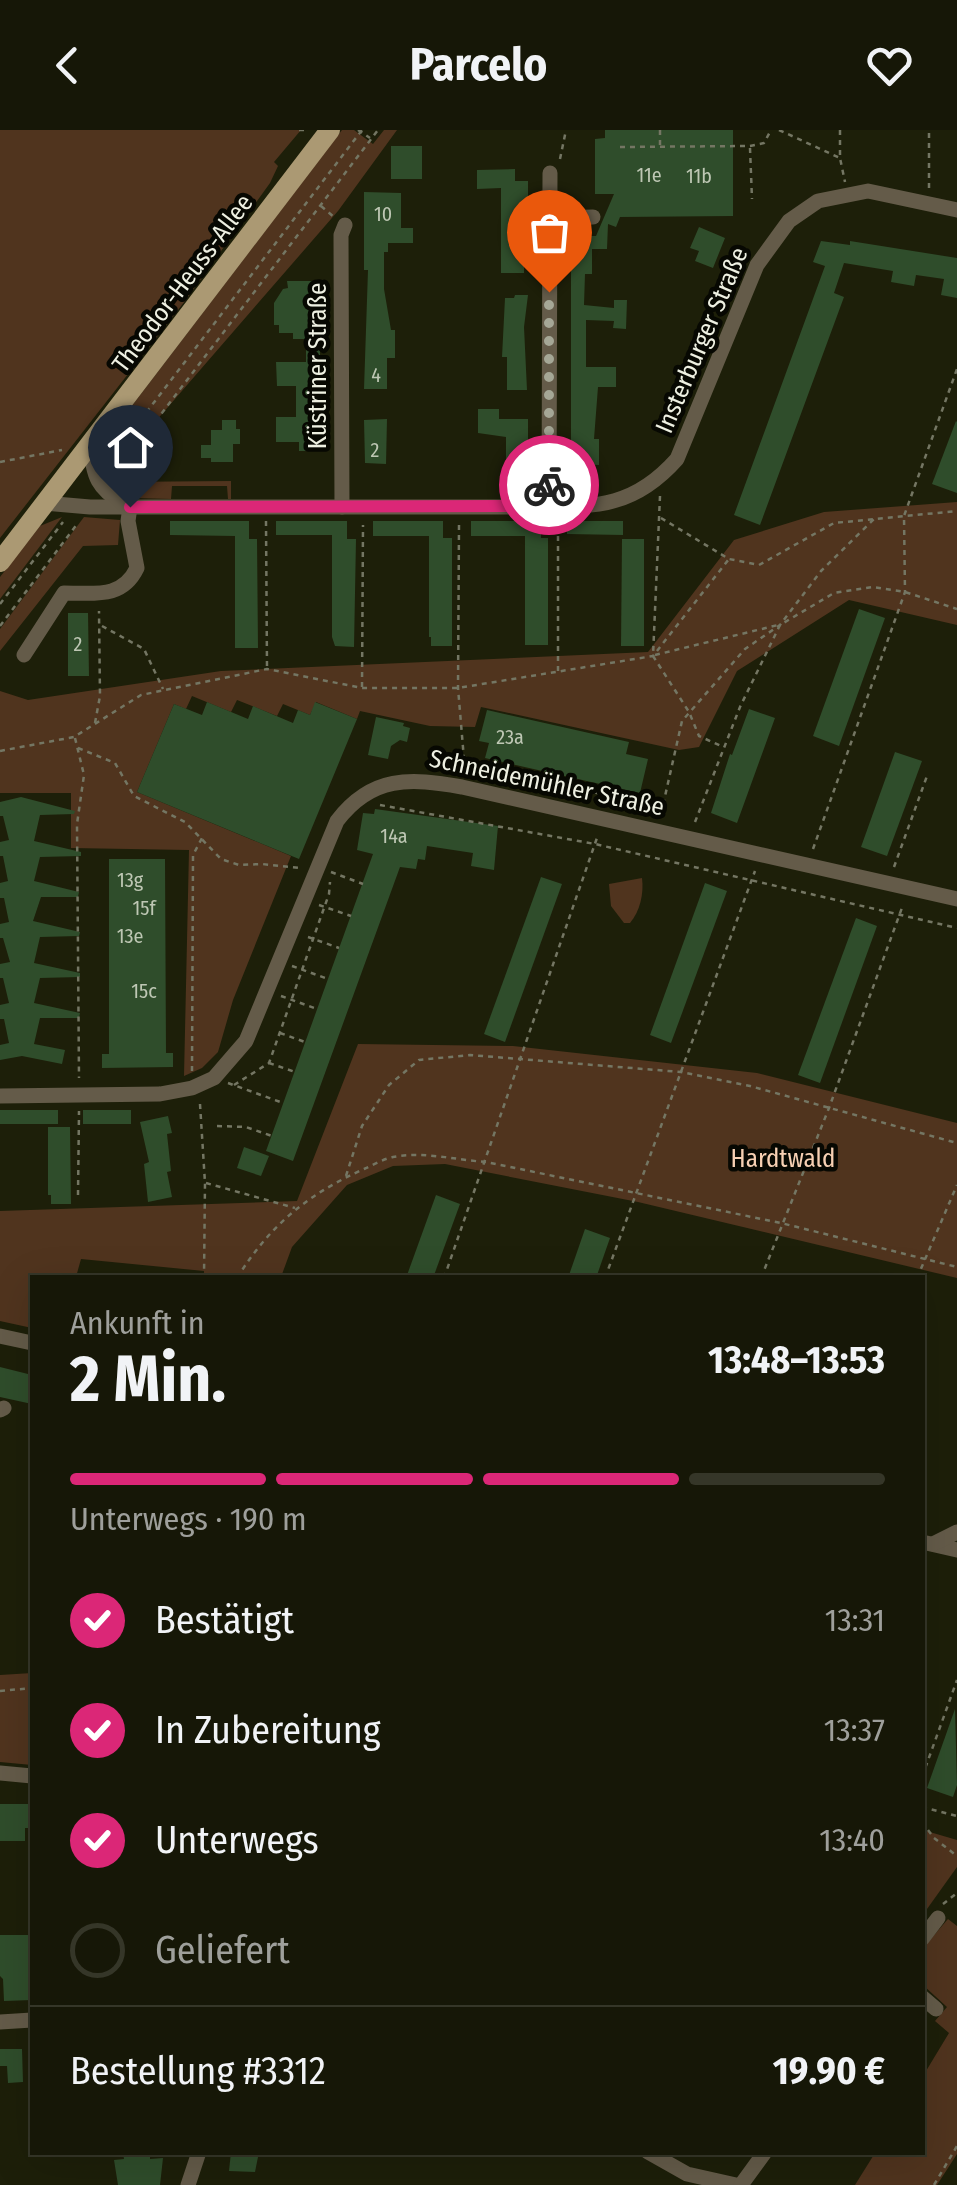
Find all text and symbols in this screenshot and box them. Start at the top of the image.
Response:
icon: back [40,38,95,93]
text: Parcelo [410,38,547,92]
icon: heart [862,38,917,93]
house number: 11e [636,163,662,187]
house number: 11b [686,164,712,188]
street label: Theodor-Heuss-Allee [106,189,260,379]
pin [507,190,592,293]
house number: 10 [374,202,392,226]
icon: bag [522,205,577,260]
street label: Insterburger Straße [649,243,755,438]
street label: Küstriner Straße [303,283,333,449]
house number: 4 [371,363,381,387]
pin [88,405,173,508]
icon: home [103,420,158,475]
courier [499,435,599,535]
house number: 2 [371,438,380,462]
icon: bike [522,458,577,513]
house number: 2 [74,632,83,656]
house number: 23a [496,725,524,749]
street label: Schneidemühler Straße [427,743,667,823]
house number: 14a [380,824,408,848]
house number: 13g [117,868,144,892]
house number: 15f [132,896,157,920]
house number: 13e [117,924,143,948]
house number: 15c [131,979,157,1003]
park label: Hardtwald [731,1144,835,1174]
text: Ankunft in [70,1304,205,1342]
text: 13:48–13:53 [708,1337,885,1383]
text: 2 Min. [70,1340,226,1418]
text: Unterwegs · 190 m [70,1500,307,1538]
icon: check [70,1593,125,1648]
text: Bestätigt [155,1597,294,1643]
text: 13:31 [825,1601,885,1639]
icon: check [70,1703,125,1758]
text: In Zubereitung [155,1707,381,1753]
text: 13:37 [824,1711,885,1749]
icon: check [70,1813,125,1868]
text: Unterwegs [155,1817,319,1863]
text: 13:40 [819,1821,885,1859]
text: Geliefert [155,1927,290,1973]
text: Bestellung #3312 [70,2048,326,2094]
text: 19.90 € [773,2048,885,2094]

